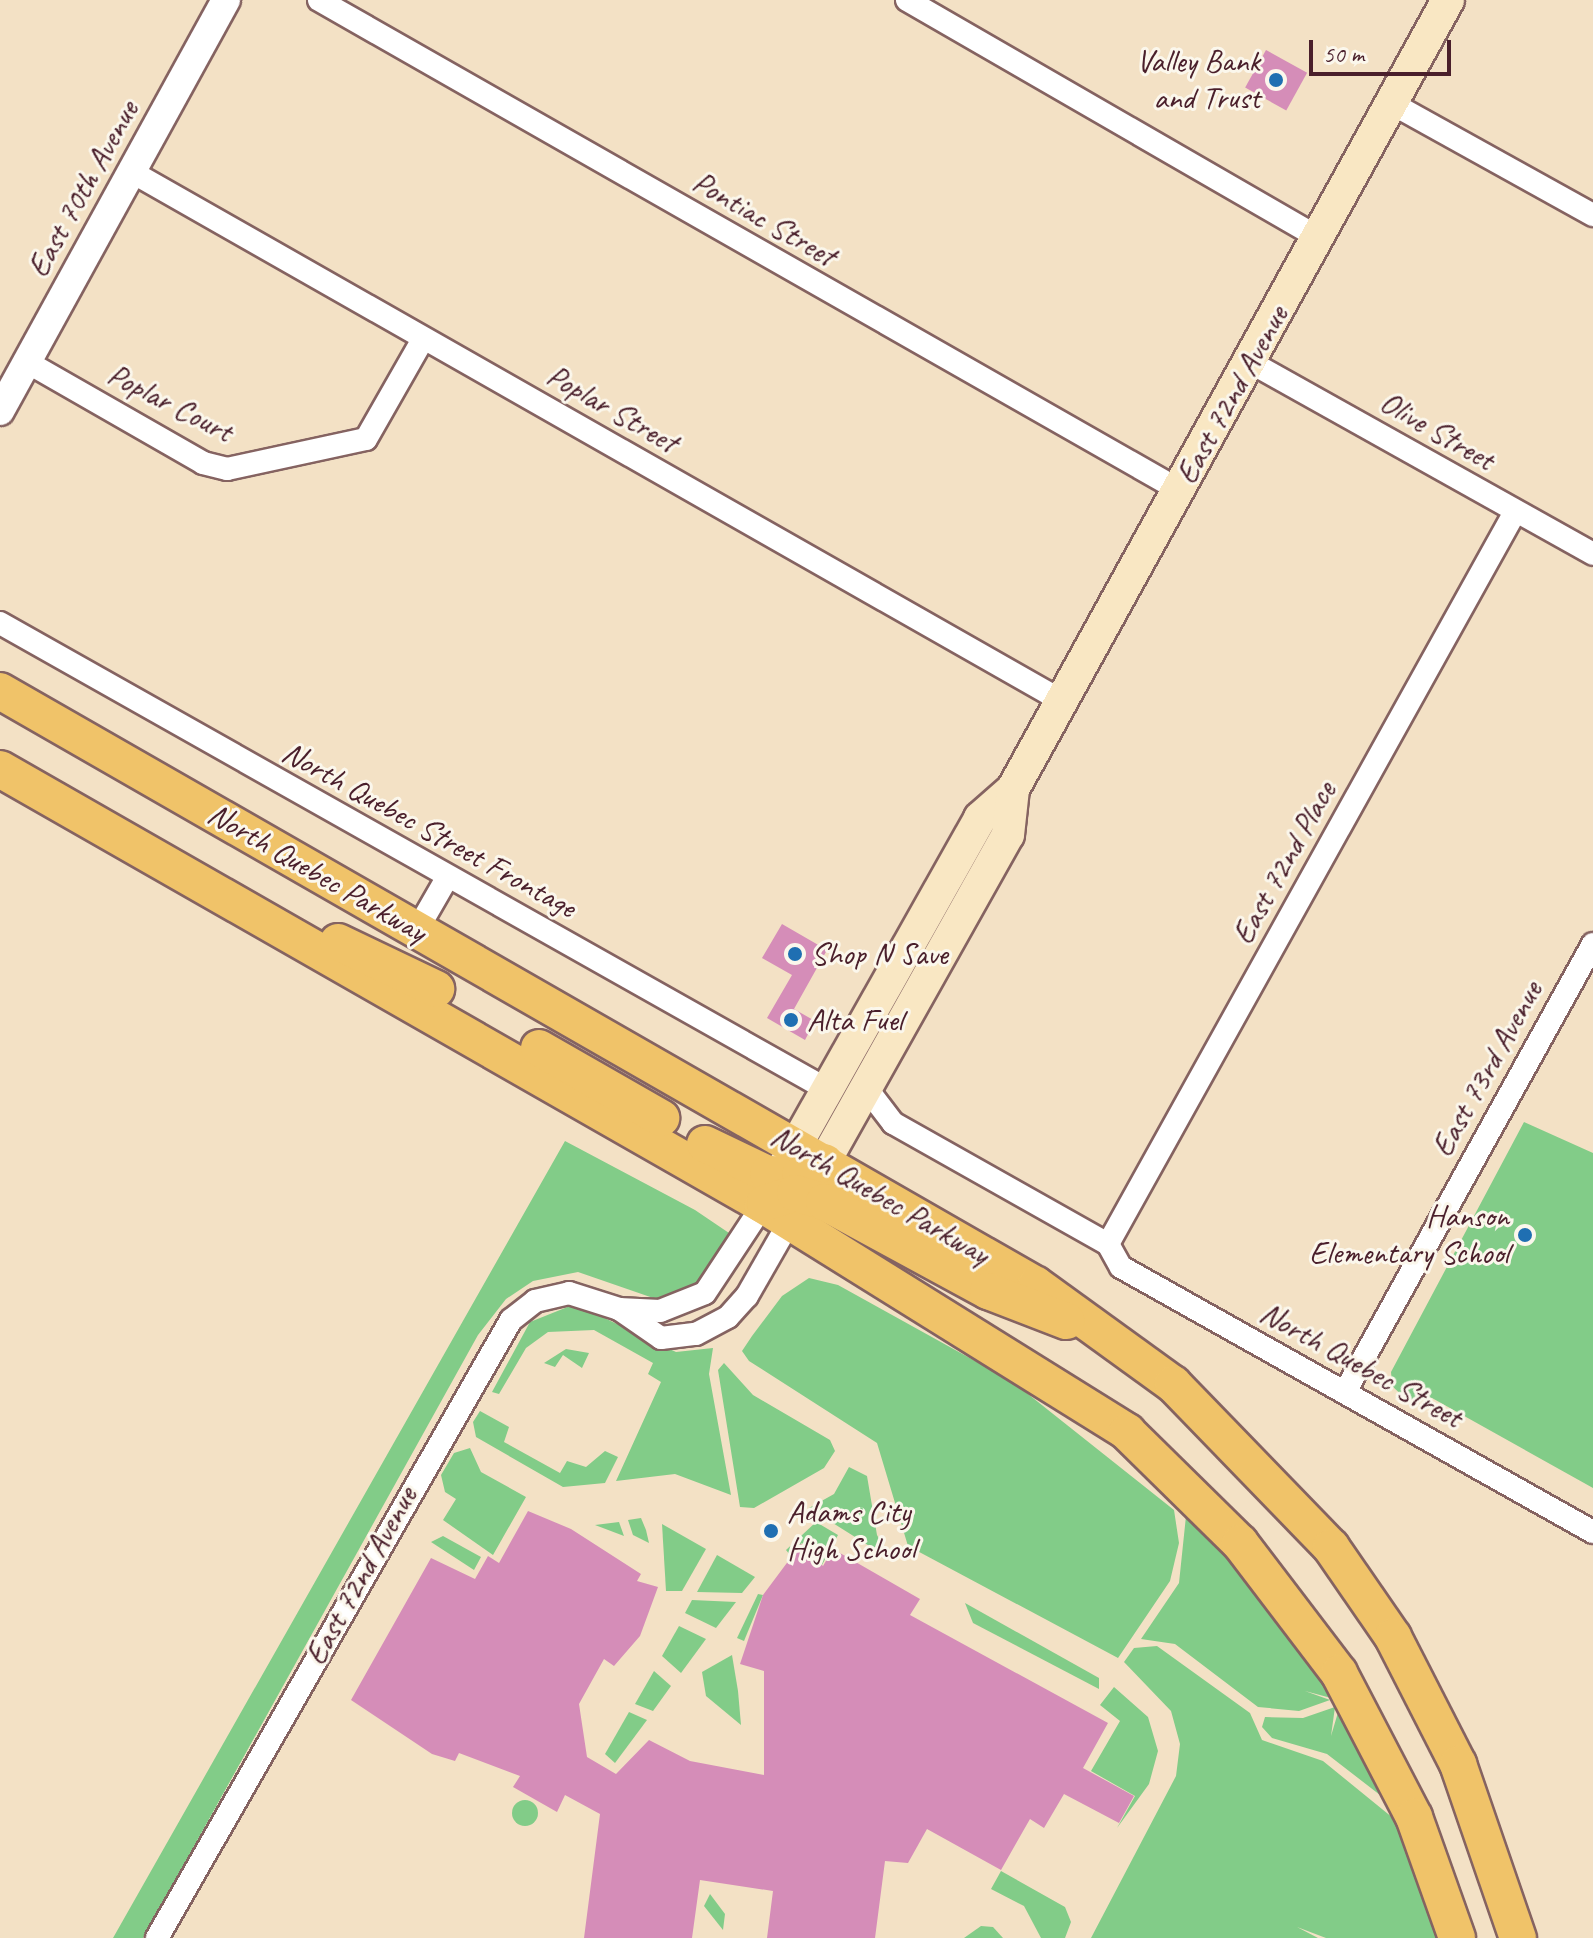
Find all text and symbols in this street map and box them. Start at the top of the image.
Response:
scale bar [1313,24,1455,74]
text: 50 m [1323,39,1364,69]
place label: Valley Bank and Trust [1135,43,1260,118]
marker: Valley Bank and Trust [1267,71,1285,89]
street label: East 70th Avenue [19,94,147,284]
street label: Pontiac Street [686,163,842,275]
street label: East 72nd Avenue [1167,299,1297,491]
street label: Poplar Court [101,355,239,451]
street label: Poplar Street [540,356,684,462]
street label: Olive Street [1373,383,1501,479]
street label: North Quebec Street Frontage [275,733,583,927]
street label: East 72nd Place [1224,775,1344,951]
street label: North Quebec Parkway [200,795,434,951]
place label: Shop N Save [811,935,950,973]
marker: Shop N Save [786,945,804,963]
street label: East 73rd Avenue [1423,975,1551,1163]
place label: Alta Fuel [807,1001,903,1039]
marker: Alta Fuel [782,1011,800,1029]
street label: North Quebec Parkway [763,1117,997,1273]
place label: Hanson Elementary School [1309,1198,1509,1273]
marker: Hanson Elementary School [1516,1226,1534,1244]
street label: North Quebec Street [1253,1293,1469,1437]
street label: East 72nd Avenue [296,1480,426,1672]
place label: Adams City High School [787,1494,914,1569]
marker: Adams City High School [762,1522,780,1540]

